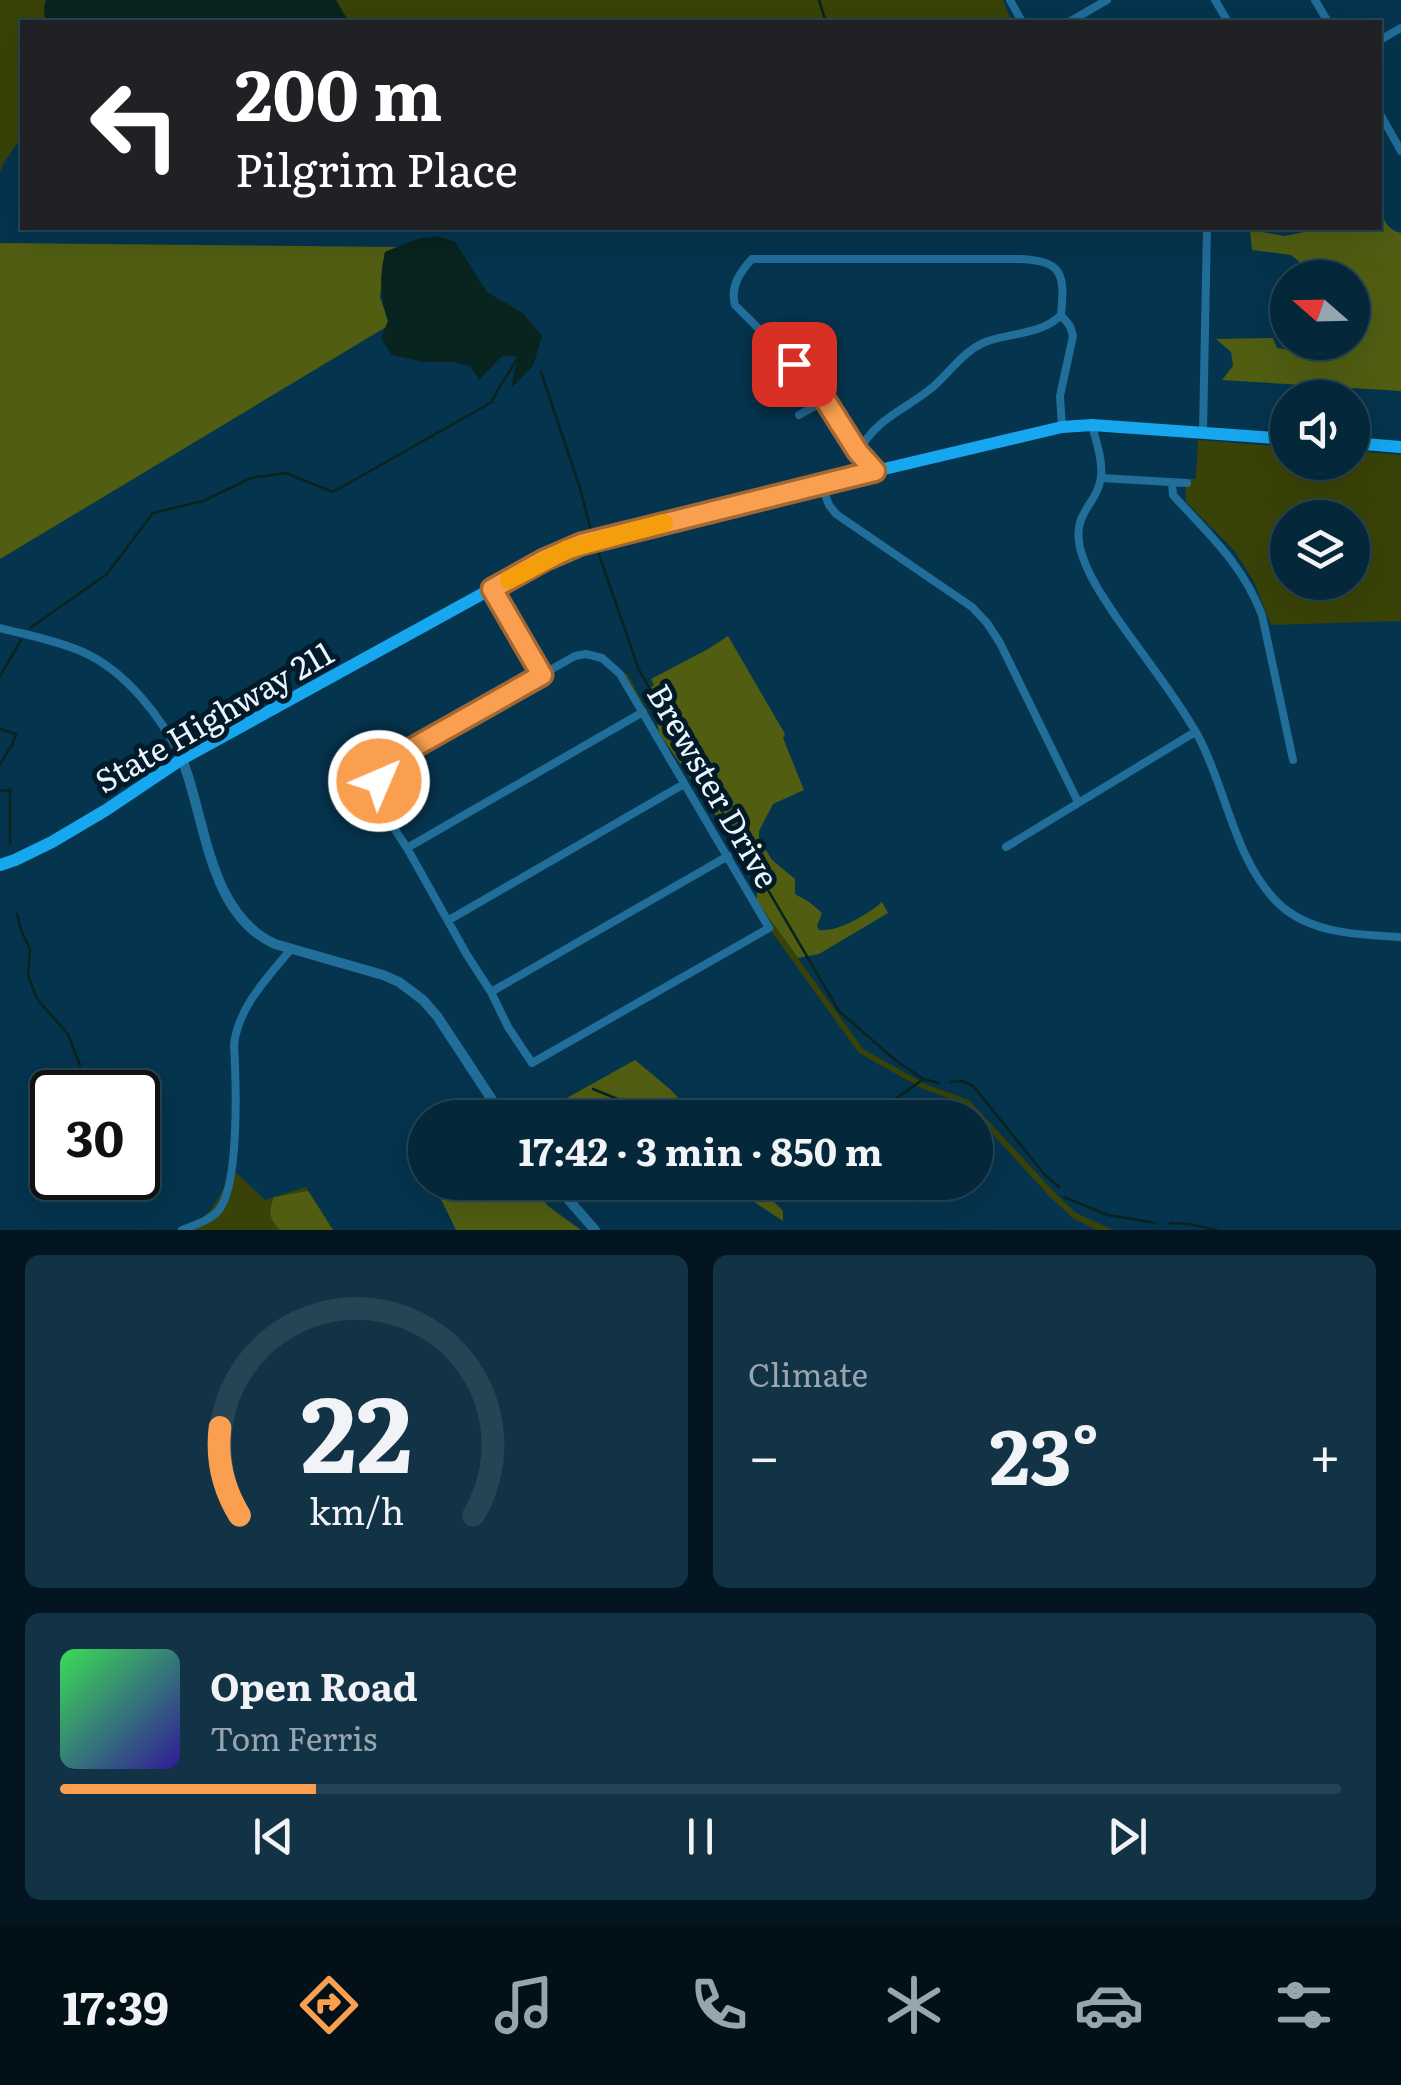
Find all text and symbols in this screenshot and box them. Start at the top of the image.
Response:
text: 200 m [235,39,443,143]
icon: left [70,60,200,190]
text: Pilgrim Place [235,134,518,201]
north arrow [1270,260,1370,360]
map controls [1270,260,1370,600]
pin [752,322,837,407]
icon: arrive [767,337,822,392]
button: sound [1270,380,1370,480]
button: layers [1270,500,1370,600]
street label: State Highway 211 [85,627,341,803]
street label: Brewster Drive [637,674,793,896]
position arrow [327,729,431,833]
speed limit sign: 30 [30,1070,160,1200]
text: 17:42 · 3 min · 850 m [518,1121,883,1178]
text: Climate [748,1349,868,1397]
text: 22 [301,1351,412,1505]
text: 23° [989,1397,1100,1508]
text: − [748,1412,780,1494]
text: + [1309,1412,1341,1494]
text: km/h [309,1483,404,1536]
text: Open Road [210,1656,418,1713]
text: Tom Ferris [210,1713,377,1761]
icon: previous [246,1809,301,1864]
icon: pause [673,1809,728,1864]
icon: next [1100,1809,1155,1864]
icon: directions [294,1970,364,2040]
icon: music [489,1970,559,2040]
icon: phone [684,1970,754,2040]
icon: climate [879,1970,949,2040]
icon: car [1074,1970,1144,2040]
icon: filters [1269,1970,1339,2040]
text: 17:39 [62,1972,169,2039]

